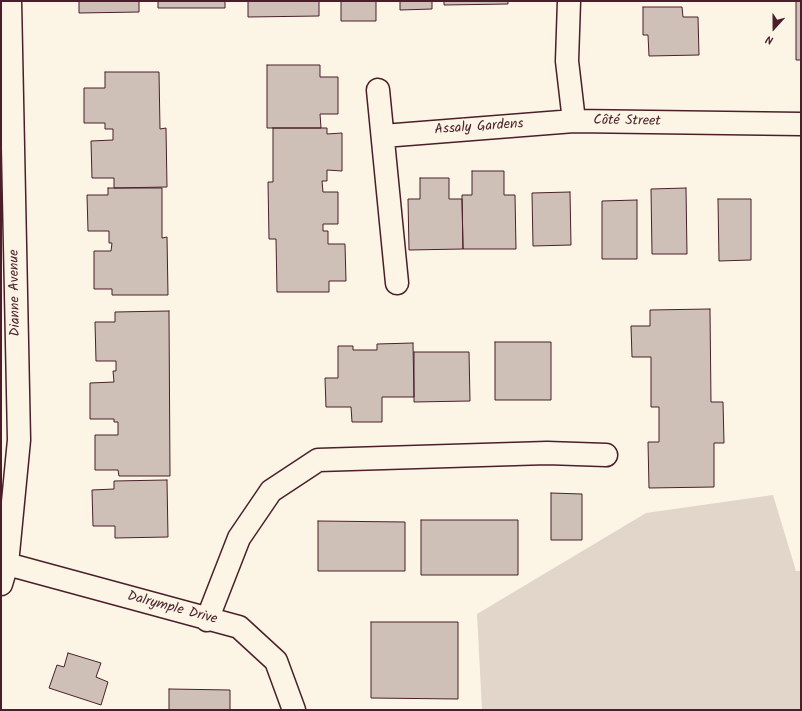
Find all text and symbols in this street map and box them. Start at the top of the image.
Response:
north arrow [754,8,794,48]
text: N [763,30,776,49]
street label: Côté Street [593,113,661,131]
street label: Assaly Gardens [434,117,524,139]
street label: Dianne Avenue [7,249,25,337]
street label: Dalrymple Drive [125,589,219,629]

